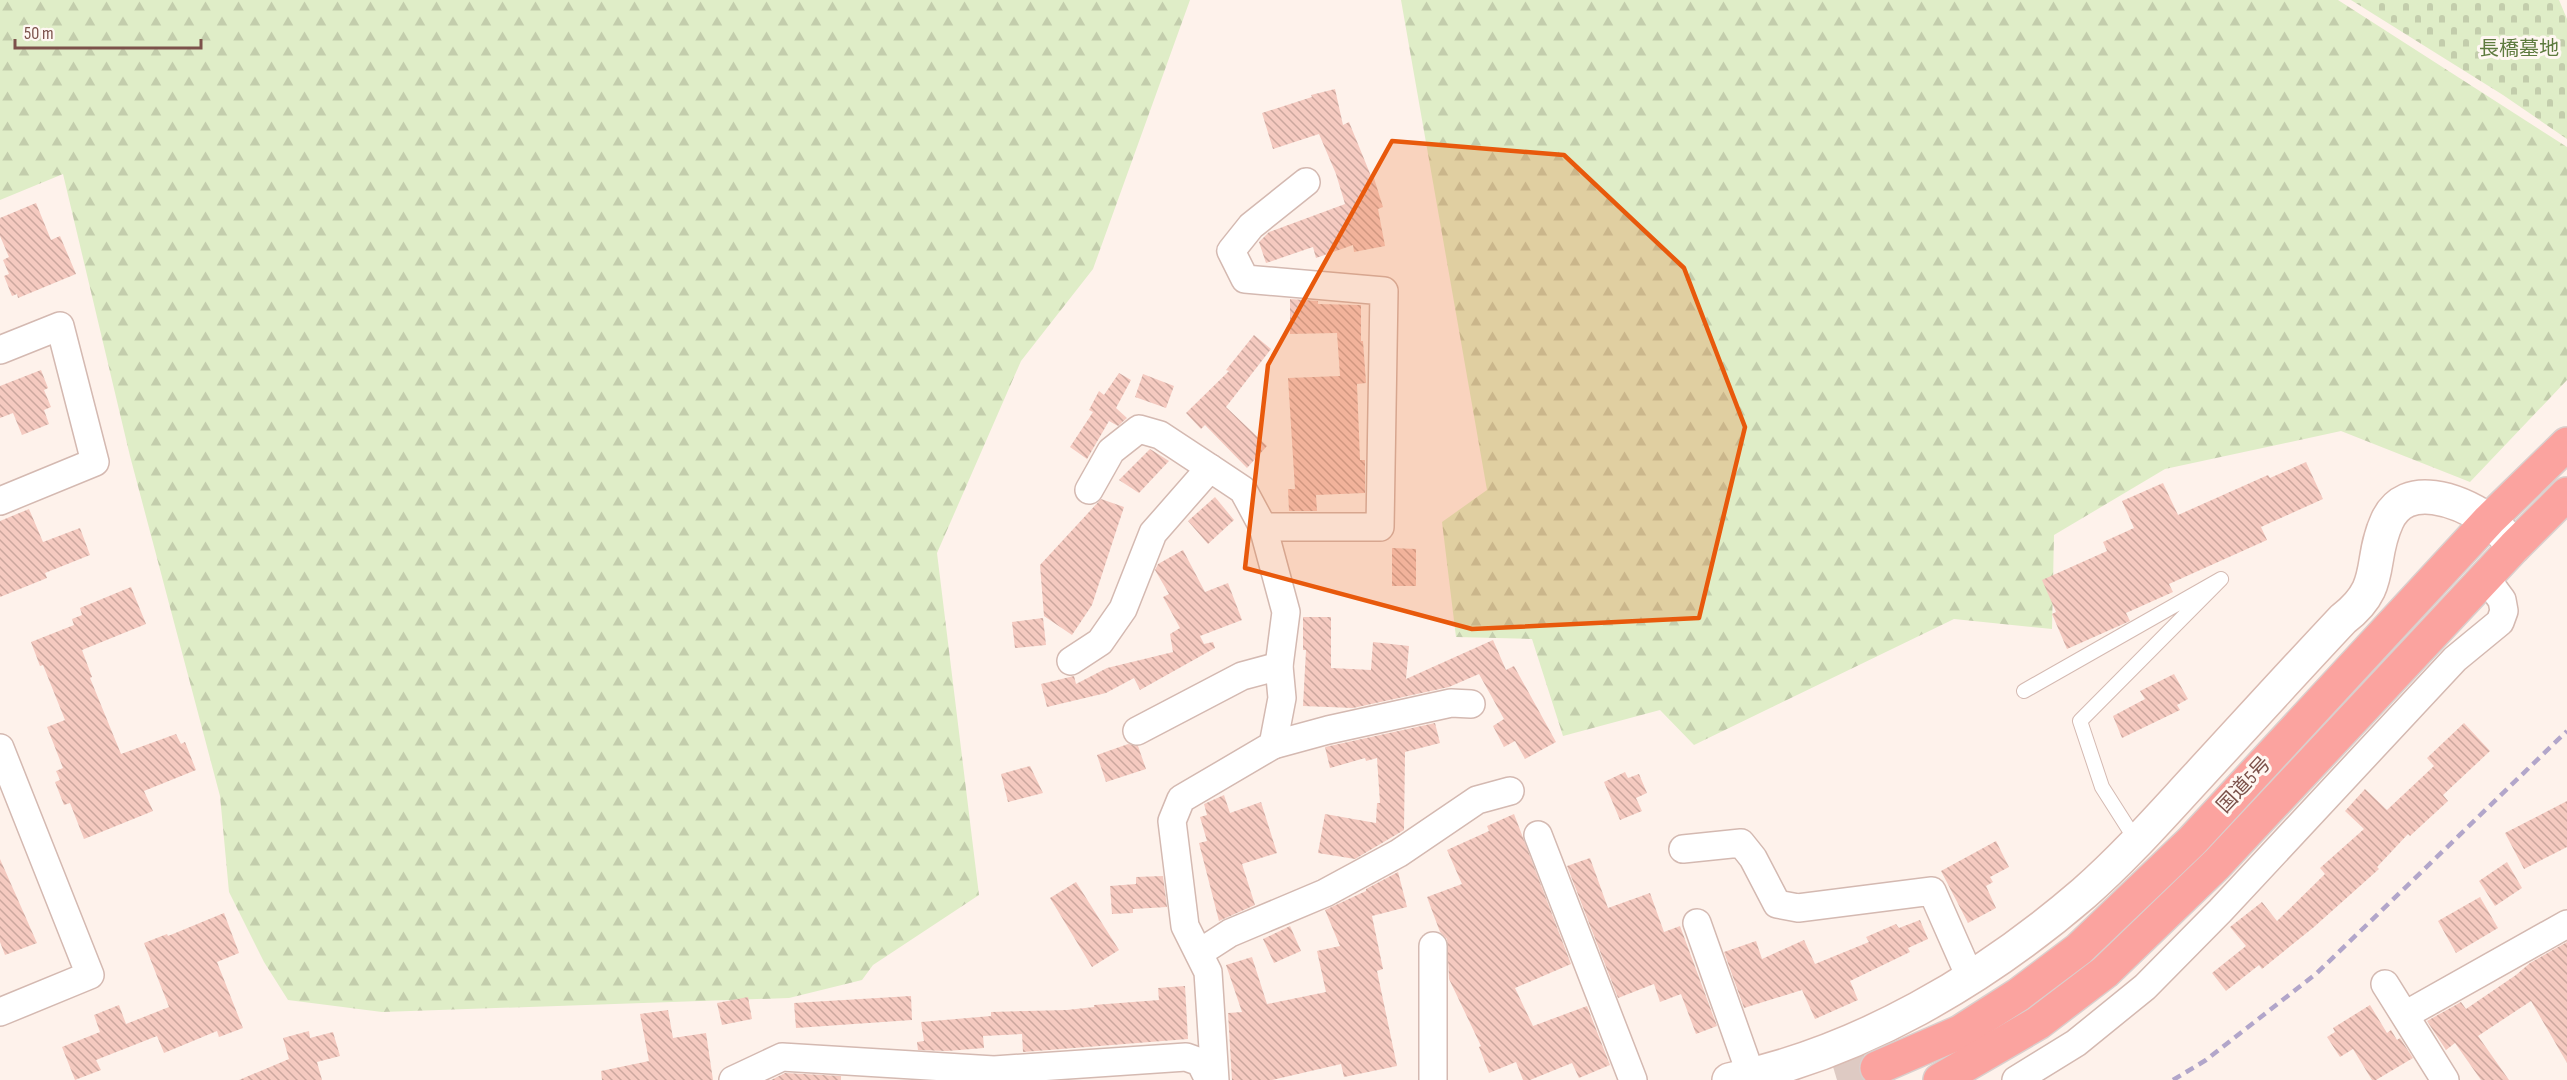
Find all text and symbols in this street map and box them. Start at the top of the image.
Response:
scale bar [15,12,201,50]
text: 50 m [24,23,54,44]
park label: 長橋墓地 [2479,37,2559,61]
street label: 国道5号 [2212,752,2276,818]

